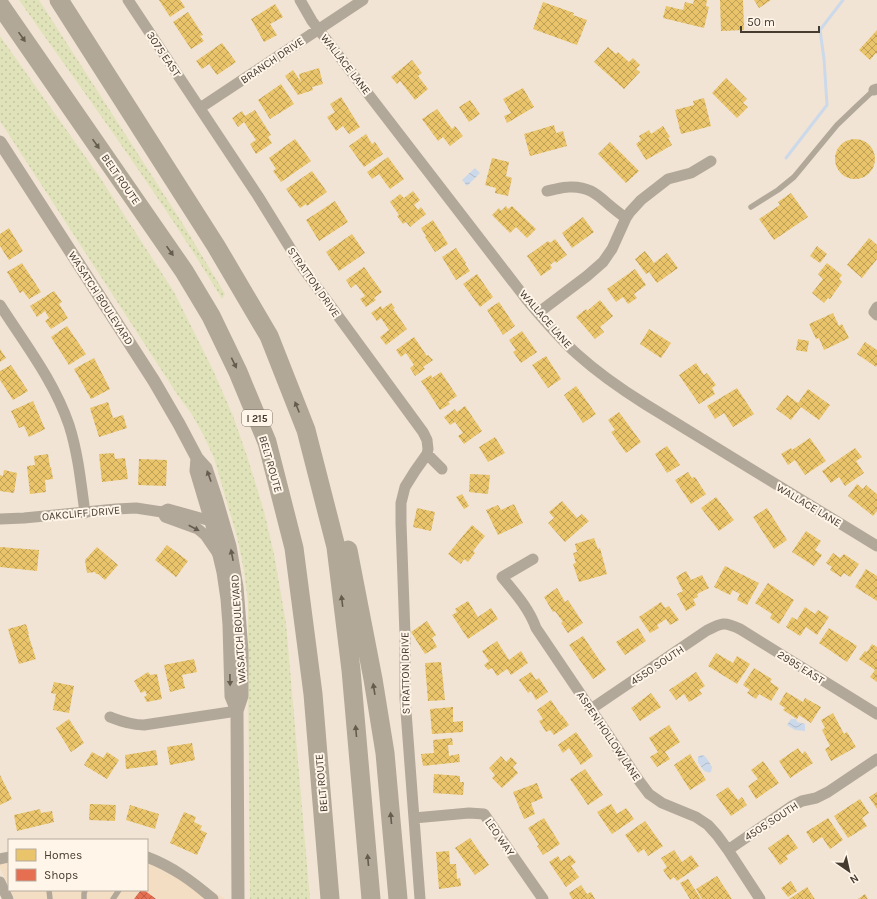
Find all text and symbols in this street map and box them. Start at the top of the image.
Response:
scale bar [741,8,819,34]
text: 50 m [747,15,775,29]
street label: 3075 EAST [144,29,184,80]
one-way arrow [18,31,26,42]
street label: WALLACE LANE [318,31,373,97]
street label: BRANCH DRIVE [238,34,306,86]
one-way arrow [92,138,100,149]
street label: BELT ROUTE [98,152,143,207]
one-way arrow [166,245,174,256]
street label: STRATTON DRIVE [285,245,343,320]
street label: WASATCH BOULEVARD [65,249,136,348]
street label: WALLACE LANE [517,287,575,351]
one-way arrow [231,358,237,369]
one-way arrow [294,402,300,413]
road number: I 215 [242,410,272,426]
street label: BELT ROUTE [256,434,285,494]
one-way arrow [206,470,212,482]
street label: WALLACE LANE [774,481,843,530]
street label: OAKCLIFF DRIVE [41,504,121,523]
one-way arrow [189,525,200,531]
one-way arrow [229,549,235,562]
street label: WASATCH BOULEVARD [228,574,249,684]
one-way arrow [339,595,345,607]
street label: STRATTON DRIVE [398,632,413,714]
street label: 4550 SOUTH [628,643,686,688]
street label: 2995 EAST [775,648,827,687]
one-way arrow [227,674,233,687]
one-way arrow [371,683,377,696]
street label: ASPEN HOLLOW LANE [574,689,643,783]
one-way arrow [353,725,359,737]
street label: BELT ROUTE [312,753,331,813]
street label: 4505 SOUTH [742,799,801,844]
one-way arrow [388,812,394,824]
street label: LEO WAY [482,816,517,858]
legend [8,839,148,891]
text: Homes [44,848,82,862]
north arrow [829,851,869,891]
one-way arrow [364,854,371,866]
text: Shops [44,868,78,882]
text: N [847,871,861,886]

